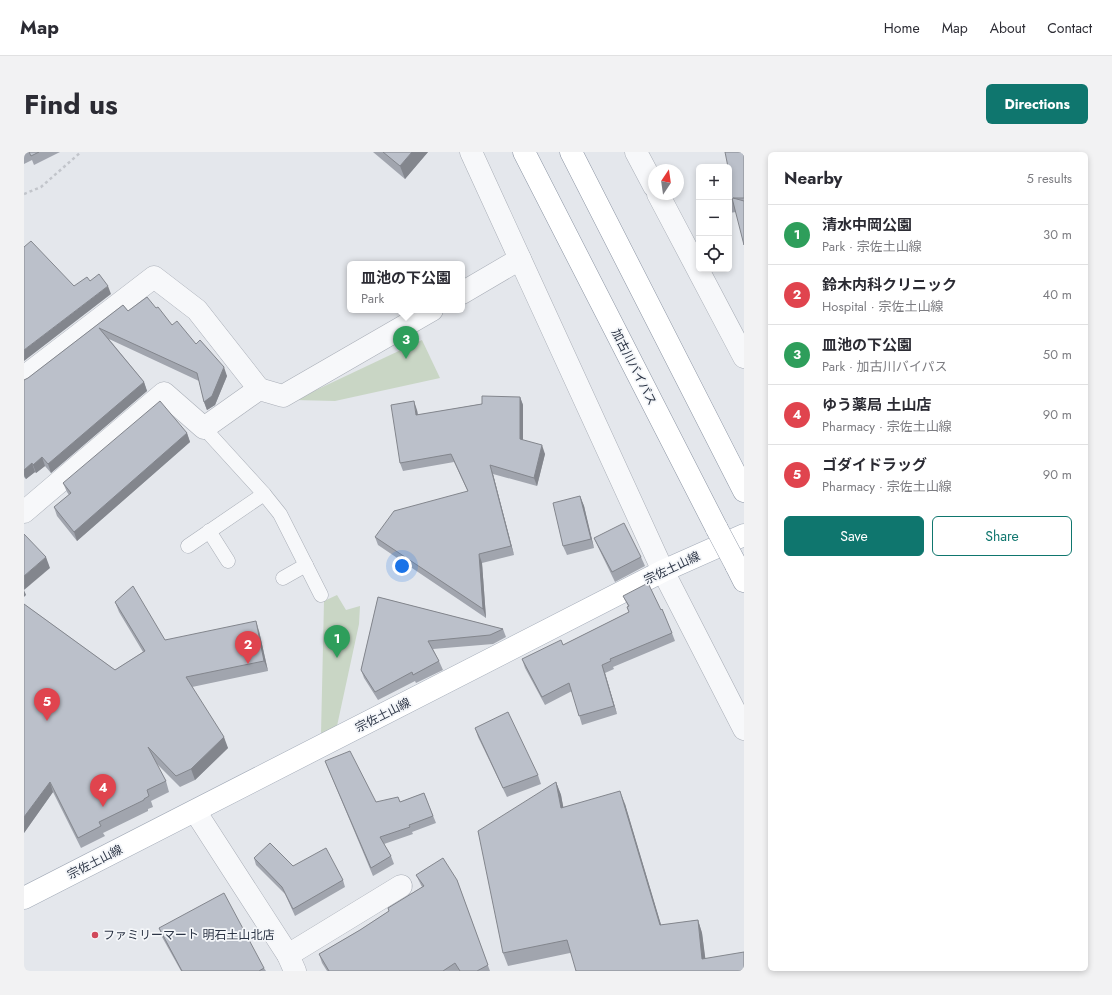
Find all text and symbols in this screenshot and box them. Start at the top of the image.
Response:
text: Map [20,14,59,41]
text: Home [884,18,920,38]
text: Map [942,18,968,38]
text: About [990,18,1025,38]
text: Contact [1047,18,1092,38]
text: Find us [24,84,118,125]
button: Directions [986,84,1088,124]
north arrow [648,164,684,200]
map controls [696,164,732,272]
button: + [696,164,732,200]
text: Nearby [784,166,842,190]
text: 5 results [1026,169,1072,188]
button: − [696,200,732,236]
text: 清水中岡公園 [822,214,912,236]
text: 1 [794,225,800,244]
text: 30 m [1043,225,1072,244]
button: locate [696,236,732,272]
text: Park · 宗佐土山線 [822,237,922,256]
popup [347,261,465,313]
text: 皿池の下公園 [361,267,451,289]
text: 鈴木内科クリニック [822,274,957,296]
text: 2 [793,285,801,304]
text: 40 m [1043,285,1072,304]
text: Park [361,289,384,308]
text: Hospital · 宗佐土山線 [822,297,944,316]
pin: 3 [393,326,419,359]
street label: 加古川バイパス [607,326,661,408]
text: 皿池の下公園 [822,334,912,356]
text: 3 [793,345,801,364]
text: 50 m [1043,345,1072,364]
text: Park · 加古川バイパス [822,357,948,376]
text: ゆう薬局 土山店 [822,394,932,416]
text: 4 [792,405,802,424]
text: 90 m [1043,405,1072,424]
text: Pharmacy · 宗佐土山線 [822,417,952,436]
text: ゴダイドラッグ [822,454,927,476]
text: 5 [793,465,801,484]
text: 90 m [1043,465,1072,484]
text: Pharmacy · 宗佐土山線 [822,477,952,496]
button: Save [784,516,924,556]
button: Share [932,516,1072,556]
street label: 宗佐土山線 [641,547,703,589]
your location [392,556,412,576]
pin: 1 [324,625,350,658]
pin: 2 [235,631,261,664]
pin: 5 [34,688,60,721]
street label: 宗佐土山線 [352,693,414,737]
pin: 4 [90,774,116,807]
street label: 宗佐土山線 [64,840,126,884]
place label: ファミリーマート 明石土山北店 [103,926,275,944]
marker: ファミリーマート 明石土山北店 [90,930,100,940]

